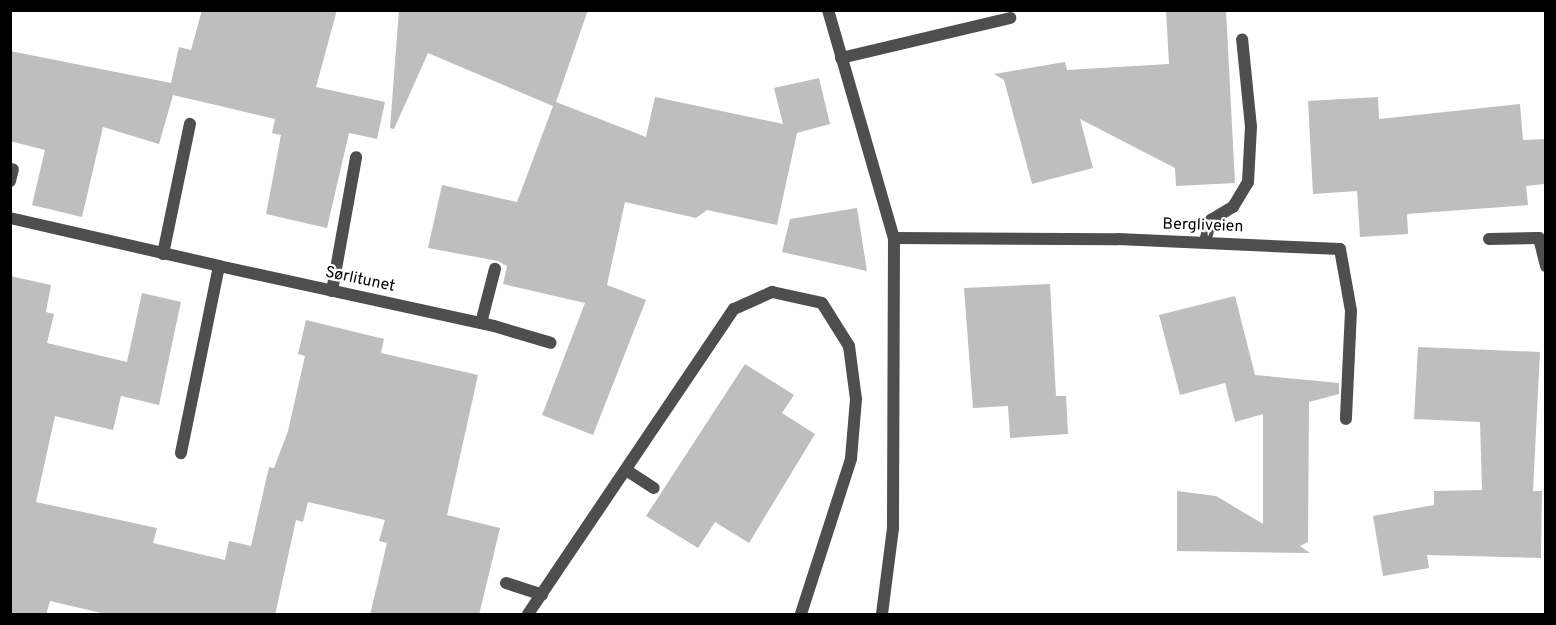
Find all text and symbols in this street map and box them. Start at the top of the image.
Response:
street label: Bergliveien [1162,215,1244,237]
street label: Sørlitunet [323,263,397,297]

